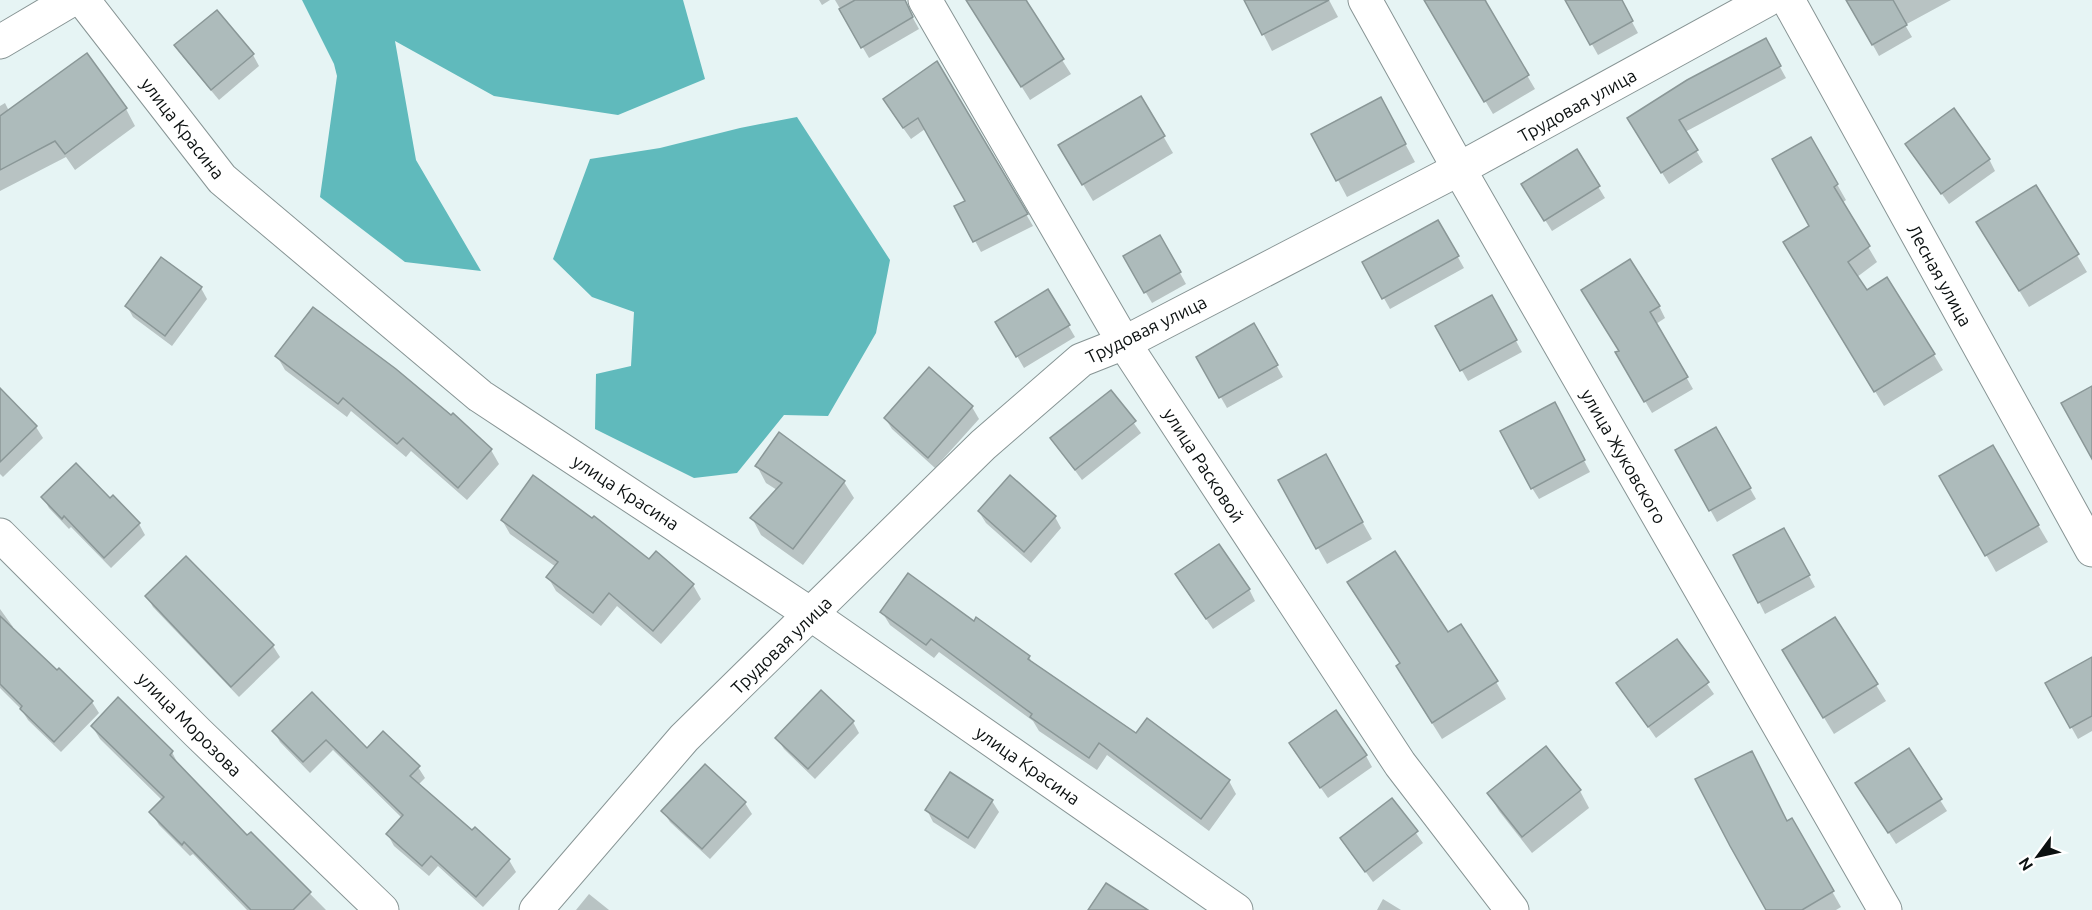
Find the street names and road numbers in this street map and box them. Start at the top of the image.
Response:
street label: Трудовая улица [1515,64,1639,146]
street label: улица Красина [137,73,229,183]
street label: Лесная улица [1904,220,1976,330]
street label: Трудовая улица [1082,291,1210,367]
street label: улица Жуковского [1577,385,1671,527]
street label: улица Расковой [1160,404,1248,526]
street label: улица Красина [569,450,683,534]
street label: Трудовая улица [727,592,835,698]
street label: улица Морозова [134,668,246,780]
street label: улица Красина [972,722,1084,808]

